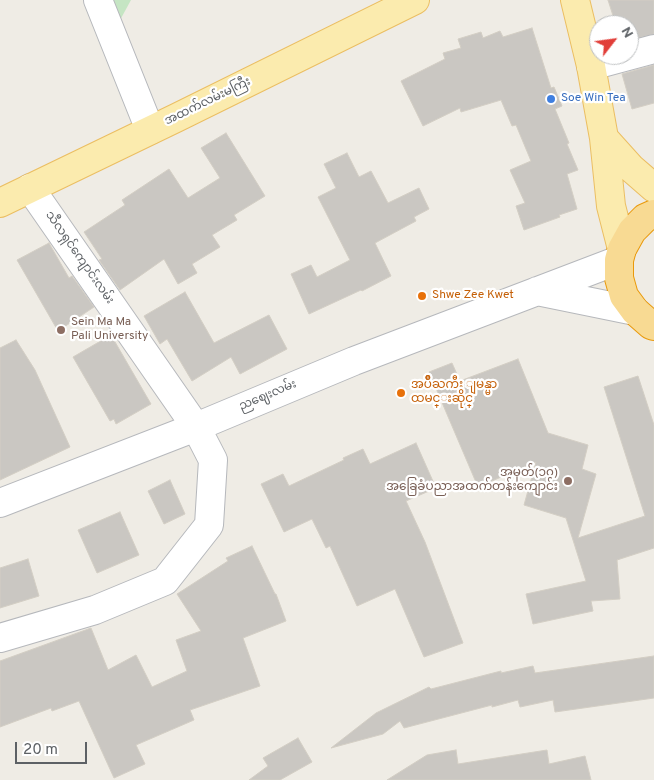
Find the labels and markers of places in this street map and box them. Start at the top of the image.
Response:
place label: Soe Win Tea [561,92,625,106]
marker: Soe Win Tea [545,93,557,105]
place label: Shwe Zee Kwet [432,289,514,303]
marker: Shwe Zee Kwet [416,290,428,302]
place label: Sein Ma Ma Pali University [71,316,148,344]
marker: Sein Ma Ma Pali University [55,324,67,336]
place label: အပ်ိဳႀကီး ျမန္မာ ထမင္းဆိုင္ [411,379,497,407]
marker: အပ်ိဳႀကီး ျမန္မာ ထမင္းဆိုင္ [395,387,407,399]
place label: အမှတ်(၁၀) အခြေခံပညာအထက်တန်းကျောင်း [386,467,558,495]
marker: အမှတ်(၁၀) အခြေခံပညာအထက်တန်းကျောင်း [562,475,574,487]

